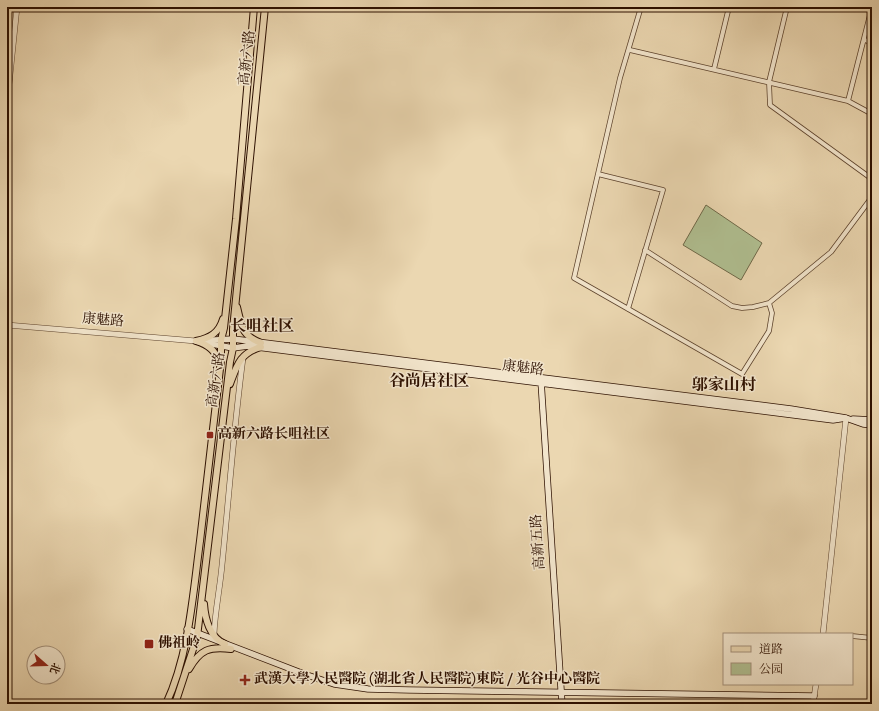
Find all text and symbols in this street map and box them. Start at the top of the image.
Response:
street label: 高新六路 [235,29,261,87]
street label: 康魅路 [81,309,125,333]
district label: 长咀社区 [230,316,294,339]
street label: 高新六路 [203,351,231,409]
street label: 康魅路 [501,357,545,381]
district label: 谷尚居社区 [389,371,469,394]
district label: 邬家山村 [692,375,756,398]
place label: 高新六路长咀社区 [218,425,330,445]
marker: 高新六路长咀社区 [205,430,215,440]
street label: 高新五路 [527,513,551,571]
legend [723,633,853,685]
place label: 佛祖岭 [158,634,200,654]
marker: 佛祖岭 [143,638,155,650]
text: 道路 [759,641,783,659]
north arrow [26,645,66,685]
text: 北 [45,660,64,676]
text: 公园 [759,661,783,679]
place label: 武漢大學人民醫院 (湖北省人民醫院)東院 / 光谷中心醫院 [254,670,600,690]
marker: 武漢大學人民醫院 (湖北省人民醫院)東院 / 光谷中心醫院 [239,674,251,686]

